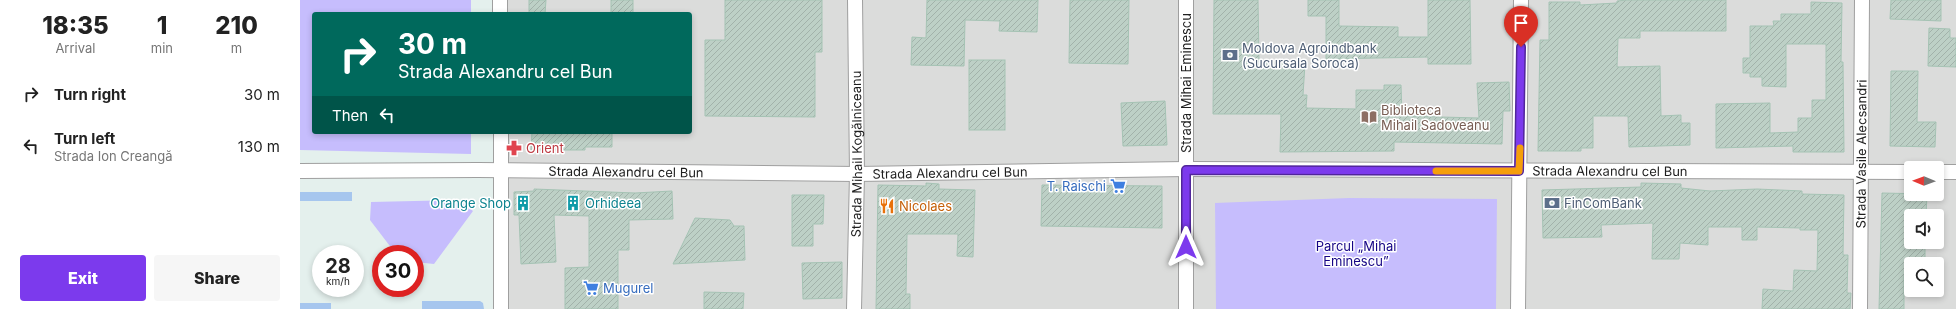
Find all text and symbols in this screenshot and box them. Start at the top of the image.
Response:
pin [1504,6,1538,47]
text: 18:35 [42,11,109,40]
text: 1 [157,11,167,40]
text: 210 [215,11,258,40]
icon: arrive [1510,12,1532,34]
street label: Strada Mihai Eminescu [1178,13,1194,153]
text: 30 m [398,27,467,61]
icon: right [332,28,384,80]
text: Arrival [55,40,95,56]
text: min [151,40,173,56]
text: m [231,40,242,56]
place label: Moldova Agroindbank (Sucursala Soroca) [1242,40,1377,71]
bank icon: Moldova Agroindbank (Sucursala Soroca) [1221,46,1239,64]
text: Strada Alexandru cel Bun [398,61,613,82]
street label: Strada Mihail Kogălniceanu [848,71,865,238]
street label: Strada Vasile Alecsandri [1853,79,1869,229]
icon: right [20,83,42,105]
text: Turn right [54,85,126,104]
text: 30 m [244,85,280,104]
place label: Biblioteca Mihail Sadoveanu [1381,102,1489,133]
icon: left [376,104,398,126]
text: Then [332,106,368,125]
library icon: Biblioteca Mihail Sadoveanu [1360,108,1378,126]
text: Turn left [54,129,115,148]
icon: left [20,135,42,157]
text: 130 m [238,137,280,156]
pharmacy icon: Orient [505,139,523,157]
place label: Orient [526,140,564,156]
text: Strada Ion Creangă [54,148,172,164]
north arrow [1904,161,1944,201]
map controls [1904,161,1944,297]
street label: Strada Alexandru cel Bun [1532,162,1688,179]
street label: Strada Alexandru cel Bun [548,163,704,180]
street label: Strada Alexandru cel Bun [872,163,1028,182]
supermarket icon: T. Raischi [1109,177,1127,195]
place label: T. Raischi [1047,178,1106,194]
building icon: Orange Shop [514,194,532,212]
building icon: Orhideea [564,194,582,212]
bank icon: FinComBank [1543,194,1561,212]
place label: Orange Shop [430,195,511,211]
place label: Orhideea [585,195,641,211]
place label: FinComBank [1564,195,1642,211]
restaurant icon: Nicolaes [878,197,896,215]
place label: Nicolaes [899,198,952,214]
button: sound [1904,209,1944,249]
position arrow [1165,226,1207,268]
park label: Parcul „Mihai Eminescu” [1316,238,1396,269]
speed limit sign: 30 [372,245,424,297]
text: 28 [325,254,351,278]
button: Exit [20,255,146,301]
button: Share [154,255,280,301]
button: search [1904,257,1944,297]
text: km/h [326,275,350,287]
supermarket icon: Mugurel [582,279,600,297]
place label: Mugurel [603,280,654,296]

